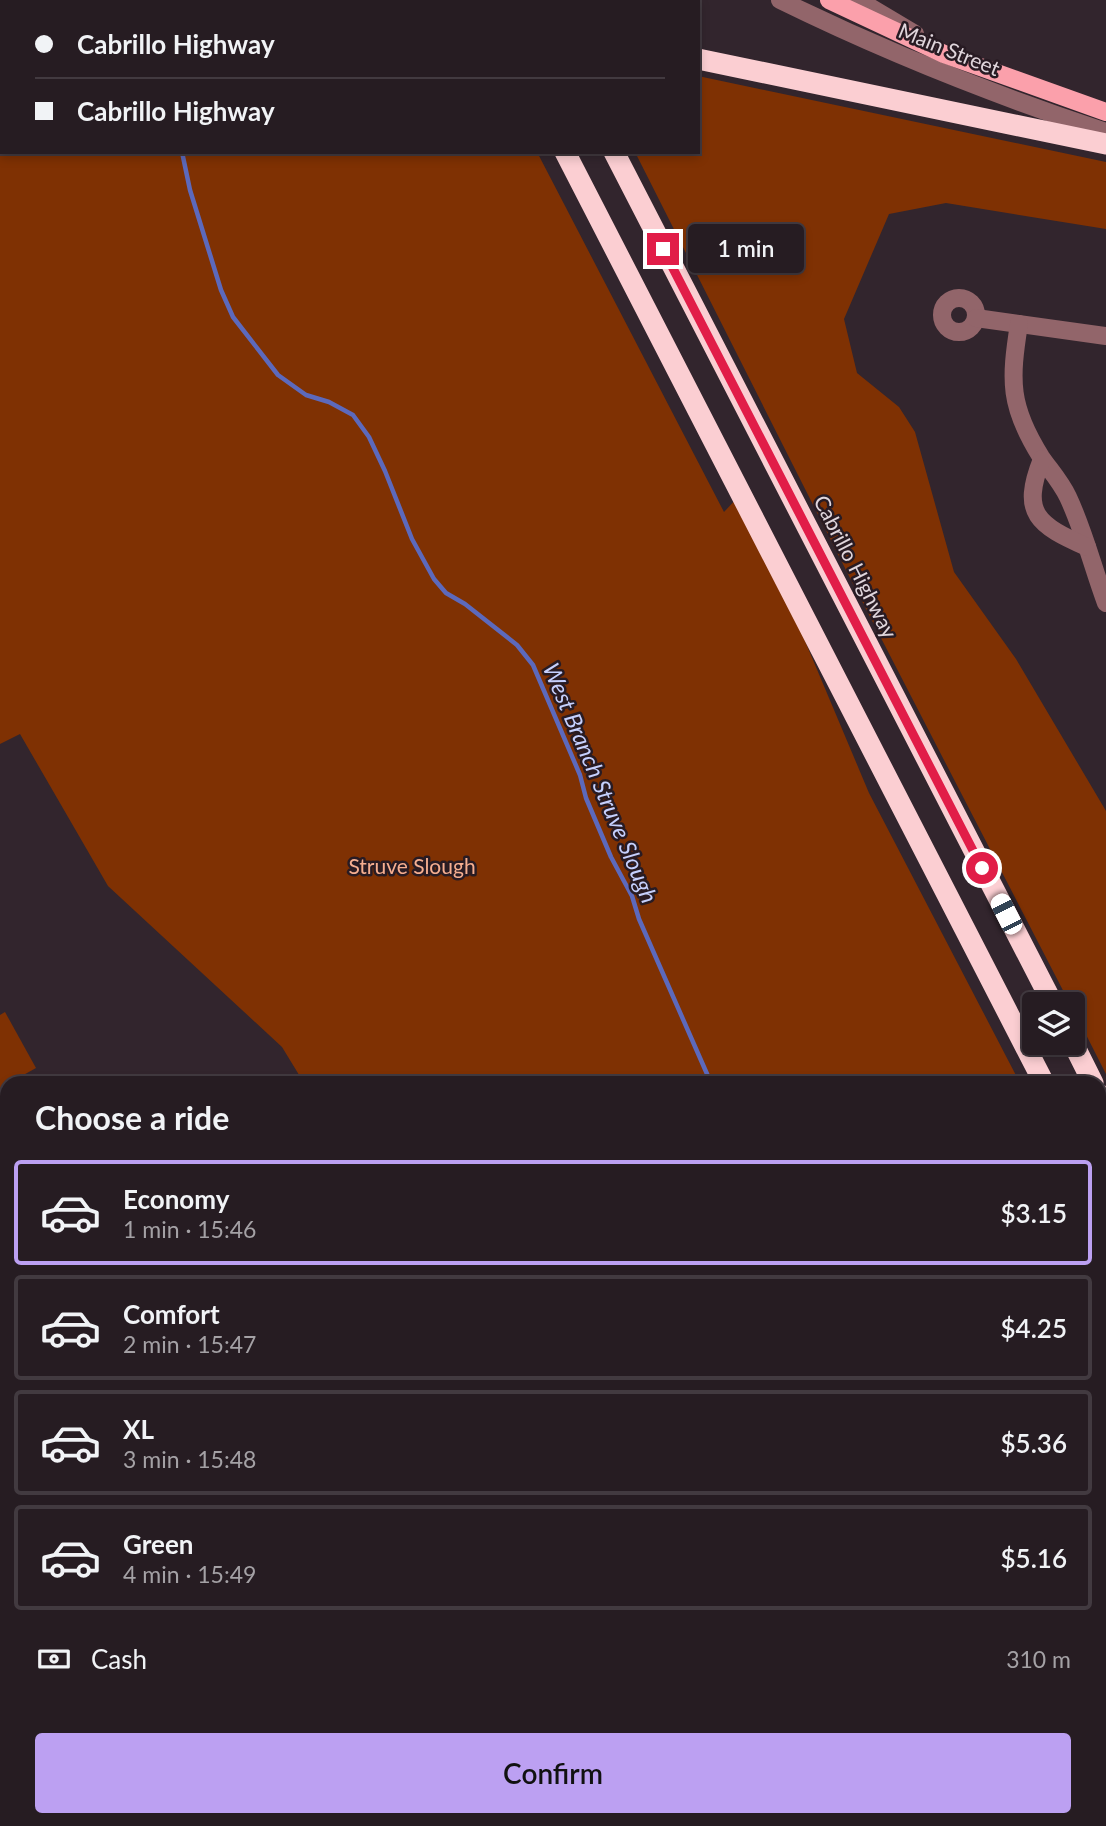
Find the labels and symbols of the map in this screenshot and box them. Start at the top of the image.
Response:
street label: Main Street [895,17,1004,80]
callout: 1 min [688,224,803,274]
route end [647,233,679,265]
street label: Cabrillo Highway [810,491,903,642]
water label: West Branch Struve Slough [538,658,664,907]
route start [966,852,998,884]
park label: Struve Slough [348,853,476,878]
car [988,891,1025,937]

